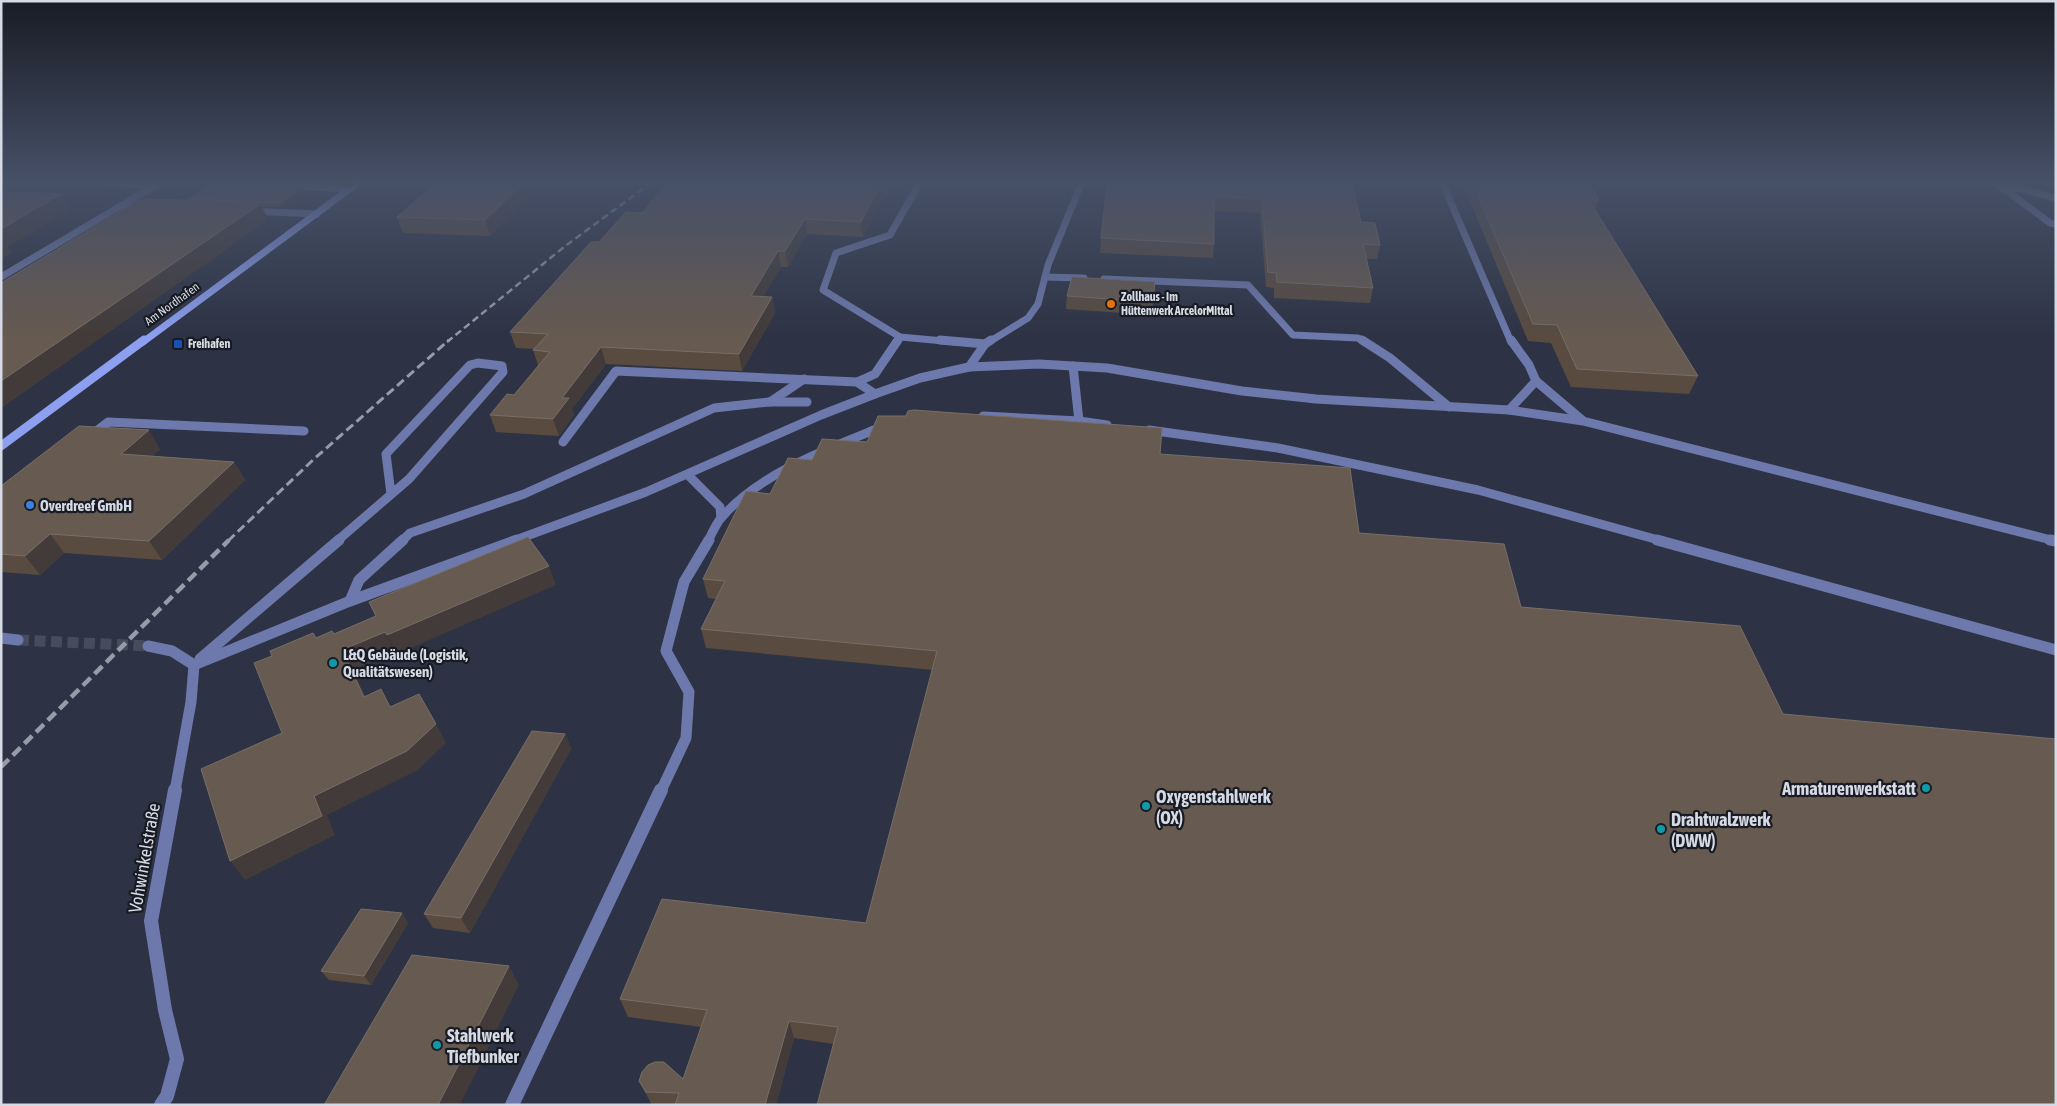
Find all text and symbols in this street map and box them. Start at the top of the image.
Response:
street label: Am Nordhafen [142,280,202,328]
place label: Zollhaus - Im Hüttenwerk ArcelorMittal [1121,290,1234,318]
marker: Zollhaus - Im Hüttenwerk ArcelorMittal [1105,298,1117,310]
place label: Freihafen [188,337,231,351]
marker: Freihafen [172,338,184,350]
place label: Overdreef GmbH [40,497,132,514]
marker: Overdreef GmbH [24,499,36,511]
place label: L&Q Gebäude (Logistik, Qualitätswesen) [343,646,469,680]
marker: L&Q Gebäude (Logistik, Qualitätswesen) [327,657,339,669]
place label: Armaturenwerkstatt [1781,778,1917,799]
marker: Armaturenwerkstatt [1920,782,1932,794]
place label: Oxygenstahlwerk (OX) [1156,786,1272,828]
marker: Oxygenstahlwerk (OX) [1140,800,1152,812]
street label: Vohwinkelstraße [124,801,164,915]
place label: Drahtwalzwerk (DWW) [1671,809,1772,851]
marker: Drahtwalzwerk (DWW) [1655,823,1667,835]
place label: Stahlwerk Tiefbunker [447,1025,520,1067]
marker: Stahlwerk Tiefbunker [431,1039,443,1051]

